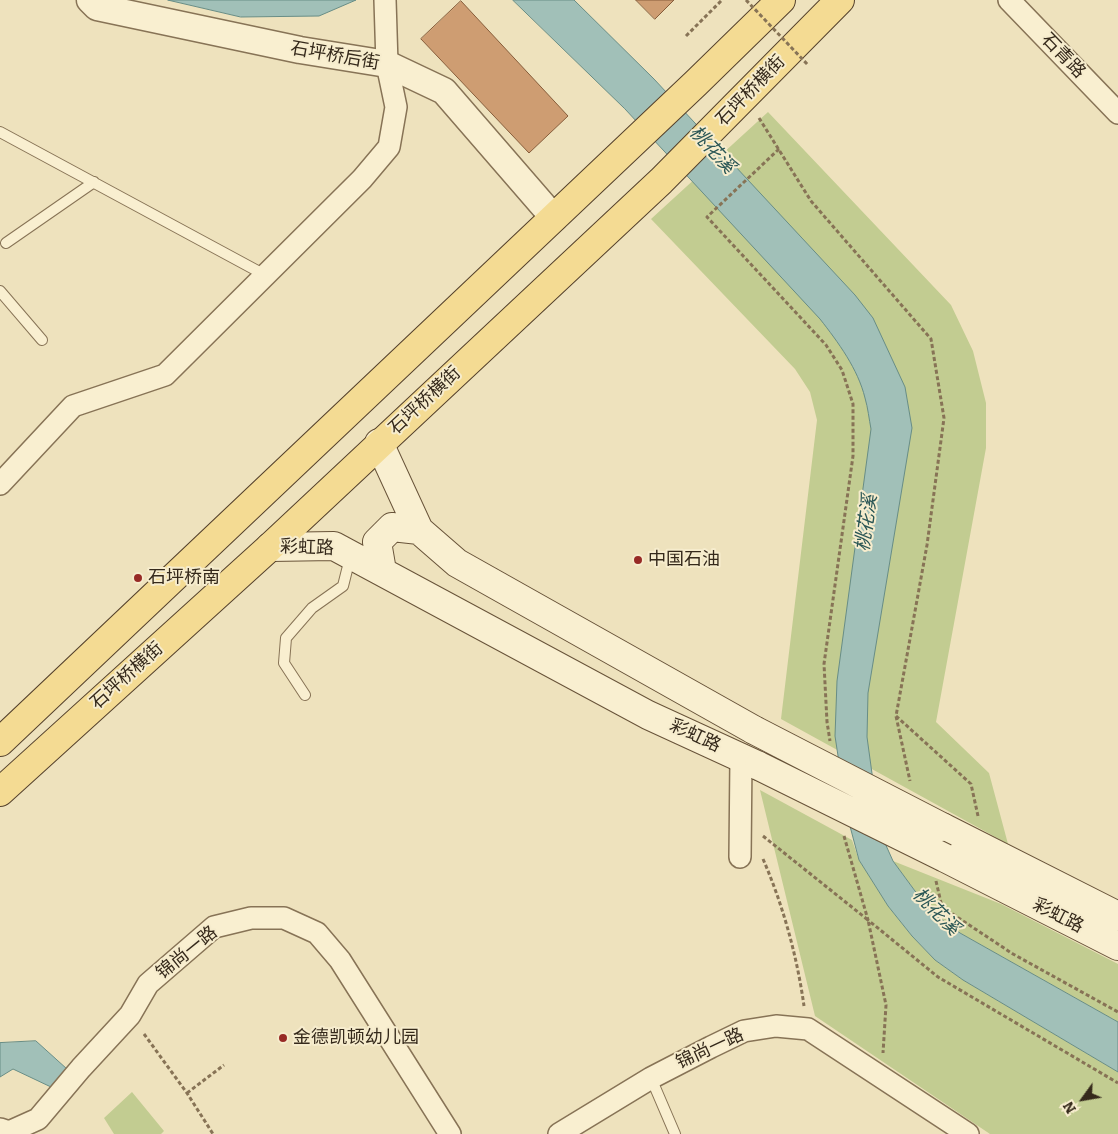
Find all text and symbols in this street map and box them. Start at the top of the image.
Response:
street label: 石青路 [1036,29,1090,83]
street label: 石坪桥后街 [289,38,381,74]
street label: 石坪桥横街 [712,51,790,131]
water label: 桃花溪 [684,121,740,179]
street label: 石坪桥横街 [385,362,465,440]
water label: 桃花溪 [852,493,882,553]
street label: 彩虹路 [280,536,334,560]
place label: 中国石油 [648,549,720,571]
marker: 中国石油 [632,554,644,566]
place label: 石坪桥南 [148,567,220,589]
marker: 石坪桥南 [132,572,144,584]
street label: 石坪桥横街 [86,638,168,714]
street label: 彩虹路 [666,715,724,757]
water label: 桃花溪 [908,884,964,940]
street label: 彩虹路 [1029,894,1087,938]
street label: 锦尚一路 [152,922,222,984]
street label: 锦尚一路 [673,1024,747,1074]
place label: 金德凯顿幼儿园 [293,1027,419,1049]
marker: 金德凯顿幼儿园 [277,1032,289,1044]
north arrow [1058,1074,1108,1124]
text: N [1060,1098,1080,1116]

